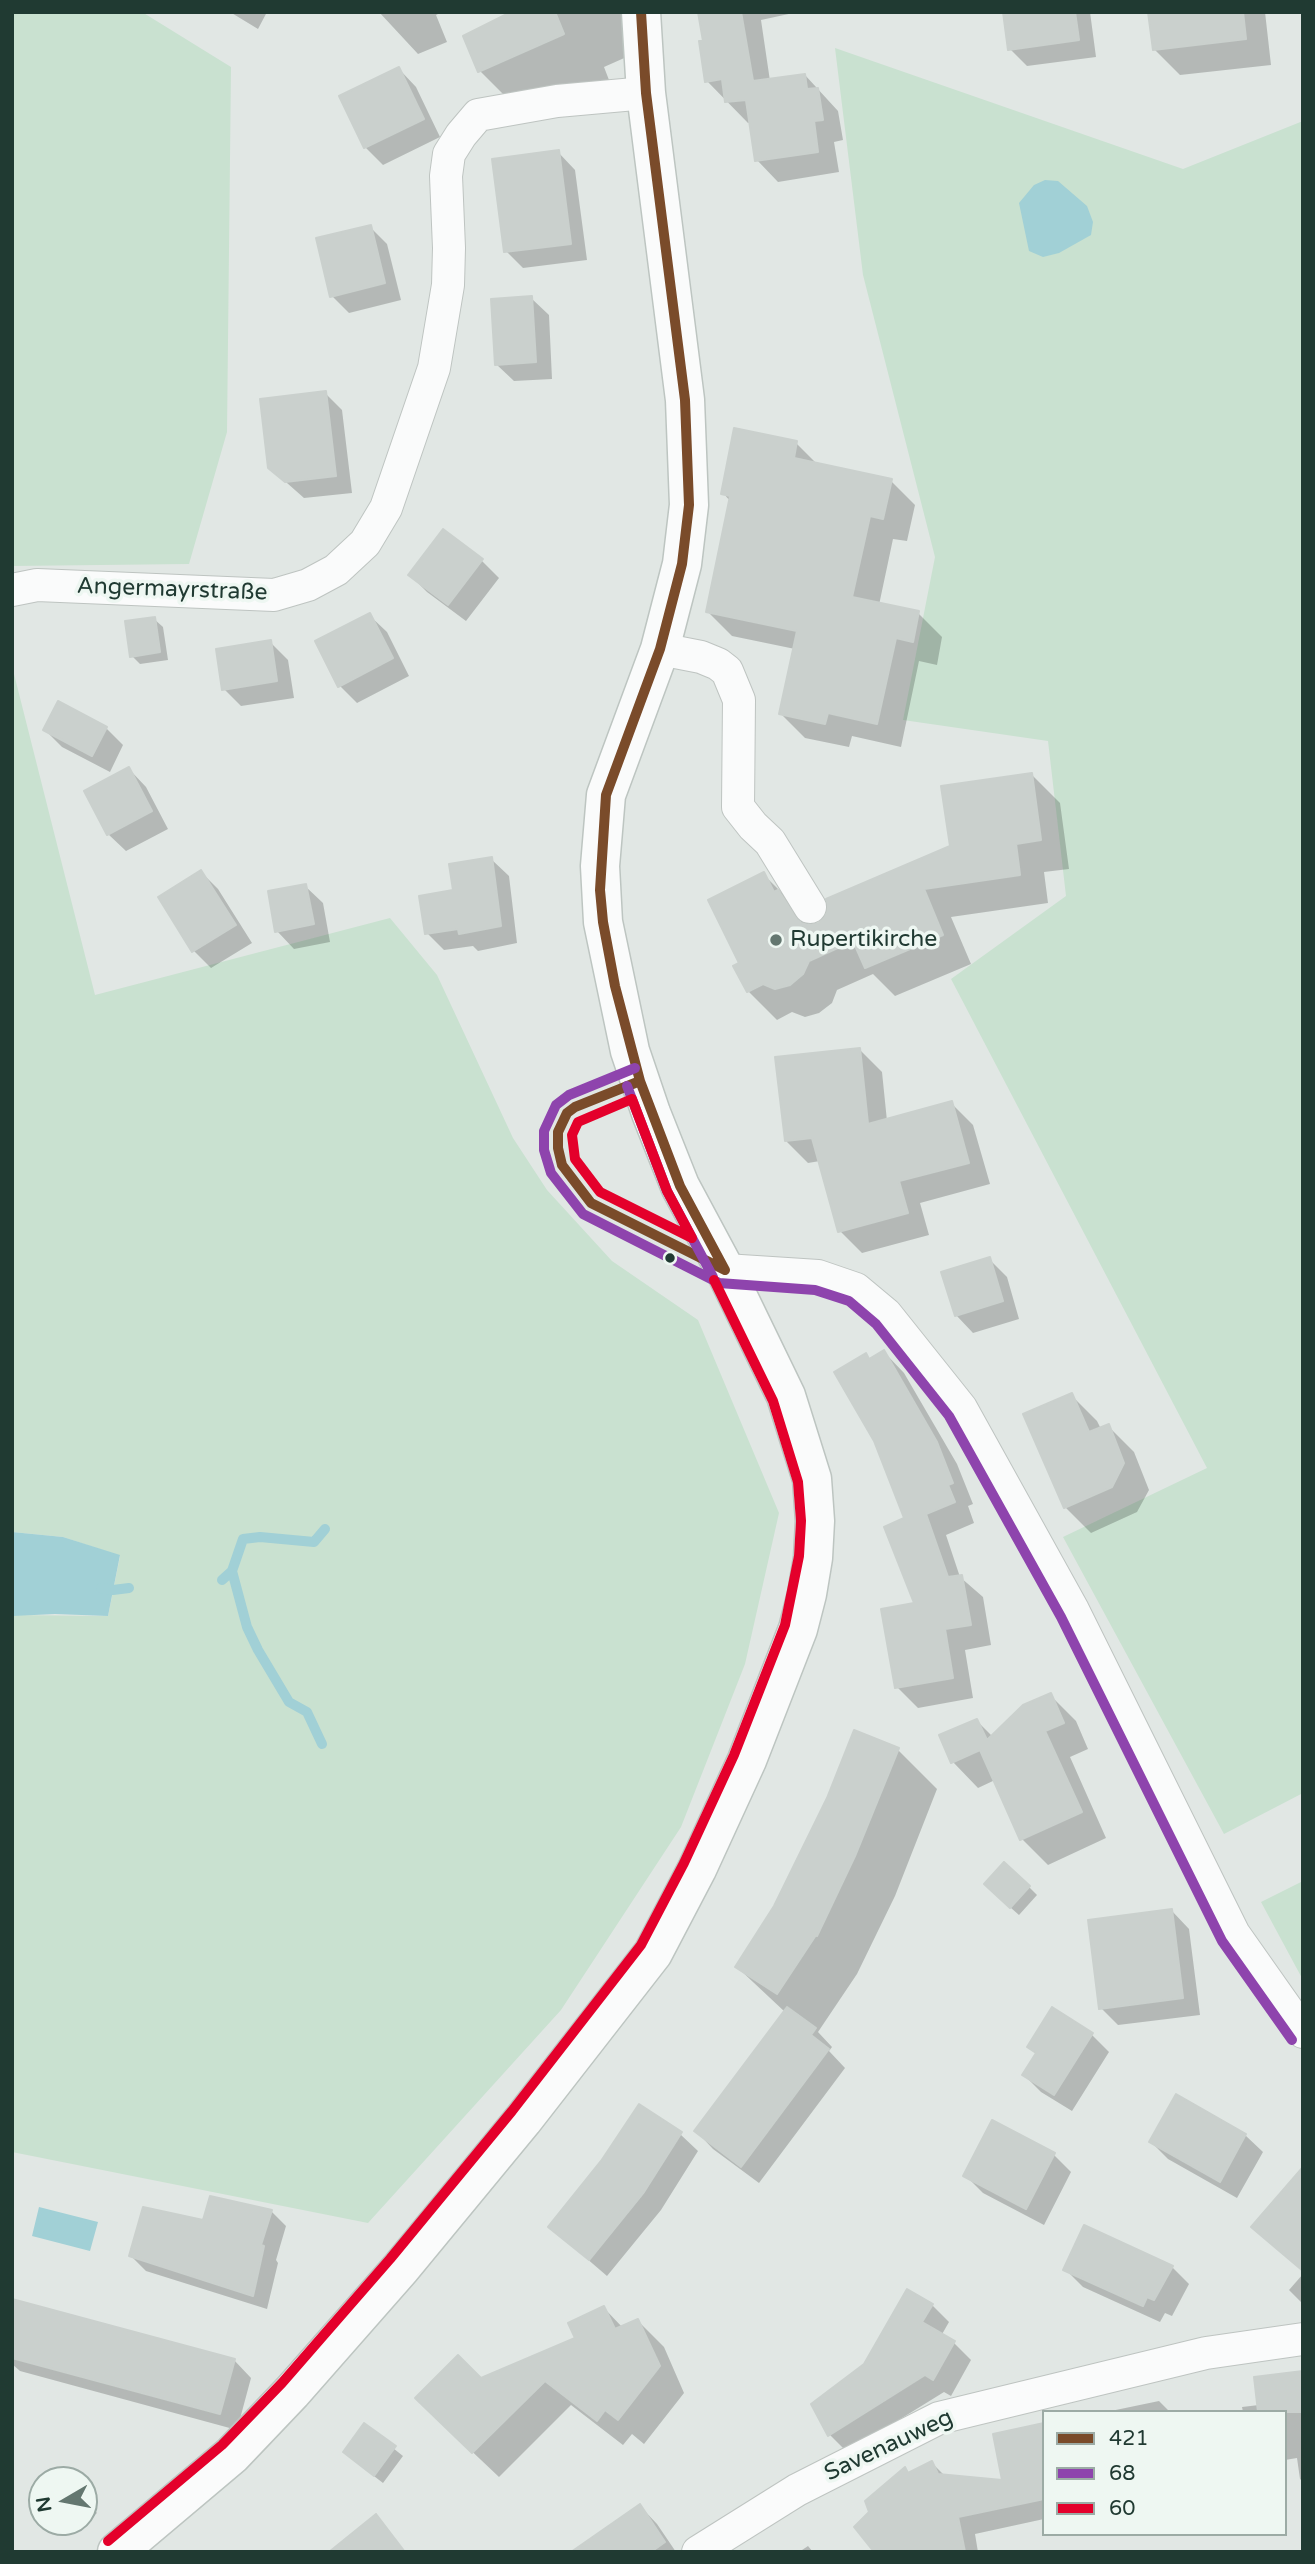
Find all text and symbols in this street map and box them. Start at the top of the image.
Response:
street label: Angermayrstraße [76,573,268,607]
place label: Rupertikirche [790,926,937,954]
marker: Rupertikirche [768,932,784,948]
unlabelled marker [663,1251,677,1265]
street label: Savenauweg [820,2404,958,2488]
legend [1042,2410,1287,2536]
text: 421 [1109,2426,1149,2451]
text: 68 [1109,2461,1135,2486]
north arrow [28,2466,98,2536]
text: N [32,2495,56,2514]
text: 60 [1109,2496,1135,2521]

